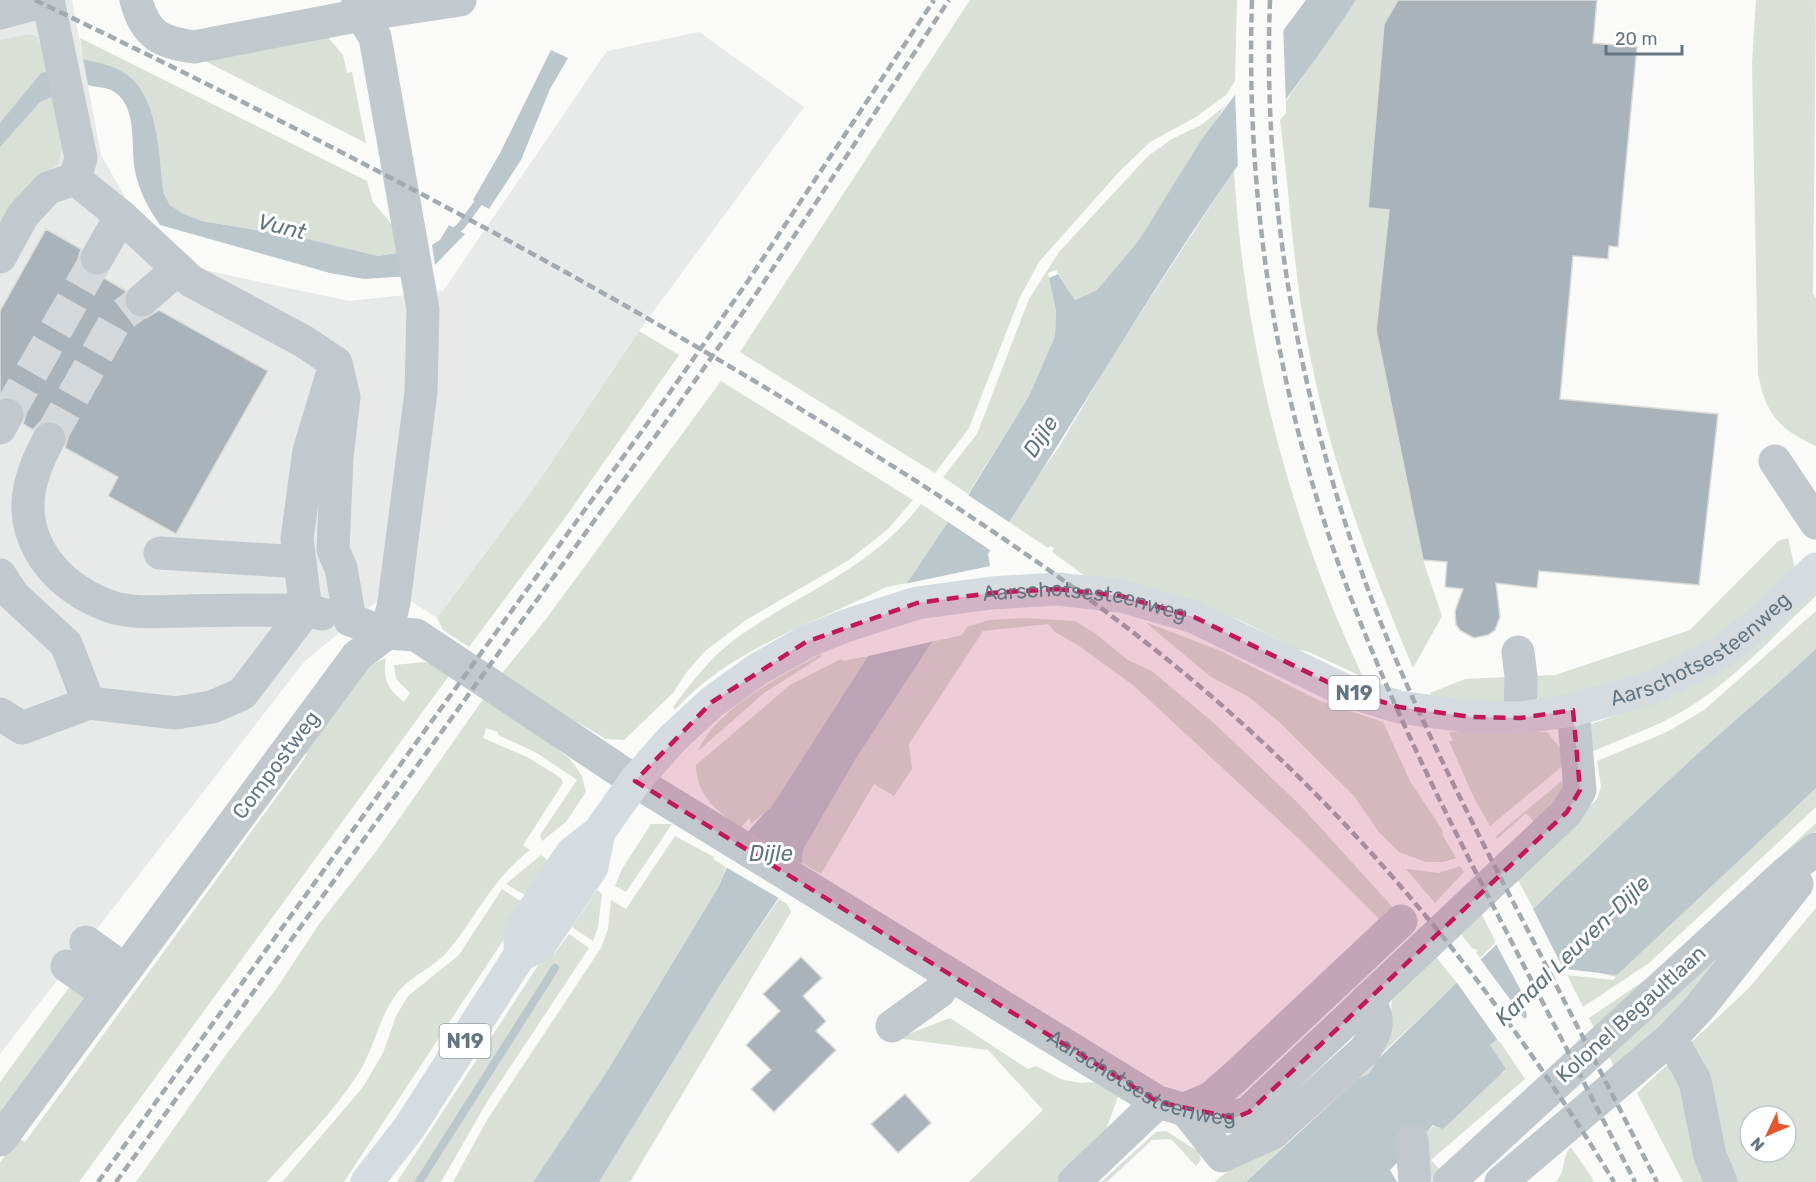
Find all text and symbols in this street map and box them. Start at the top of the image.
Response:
scale bar [1606,18,1682,56]
text: 20 m [1615,28,1657,50]
water label: Vunt [255,208,309,246]
water label: Dijle [1017,411,1064,462]
street label: Aarschotsesteenweg [981,575,1190,626]
street label: Aarschotsesteenweg [1607,587,1795,711]
road number: N19 [1328,676,1380,710]
street label: Compostweg [227,706,324,824]
water label: Dijle [749,840,793,867]
water label: Kanaal Leuven-Dijle [1489,869,1655,1031]
street label: Kolonel Begaultlaan [1551,940,1711,1087]
road number: N19 [440,1024,490,1058]
street label: Aarschotsesteenweg [1043,1024,1236,1129]
north arrow [1738,1104,1798,1164]
text: N [1747,1133,1768,1155]

